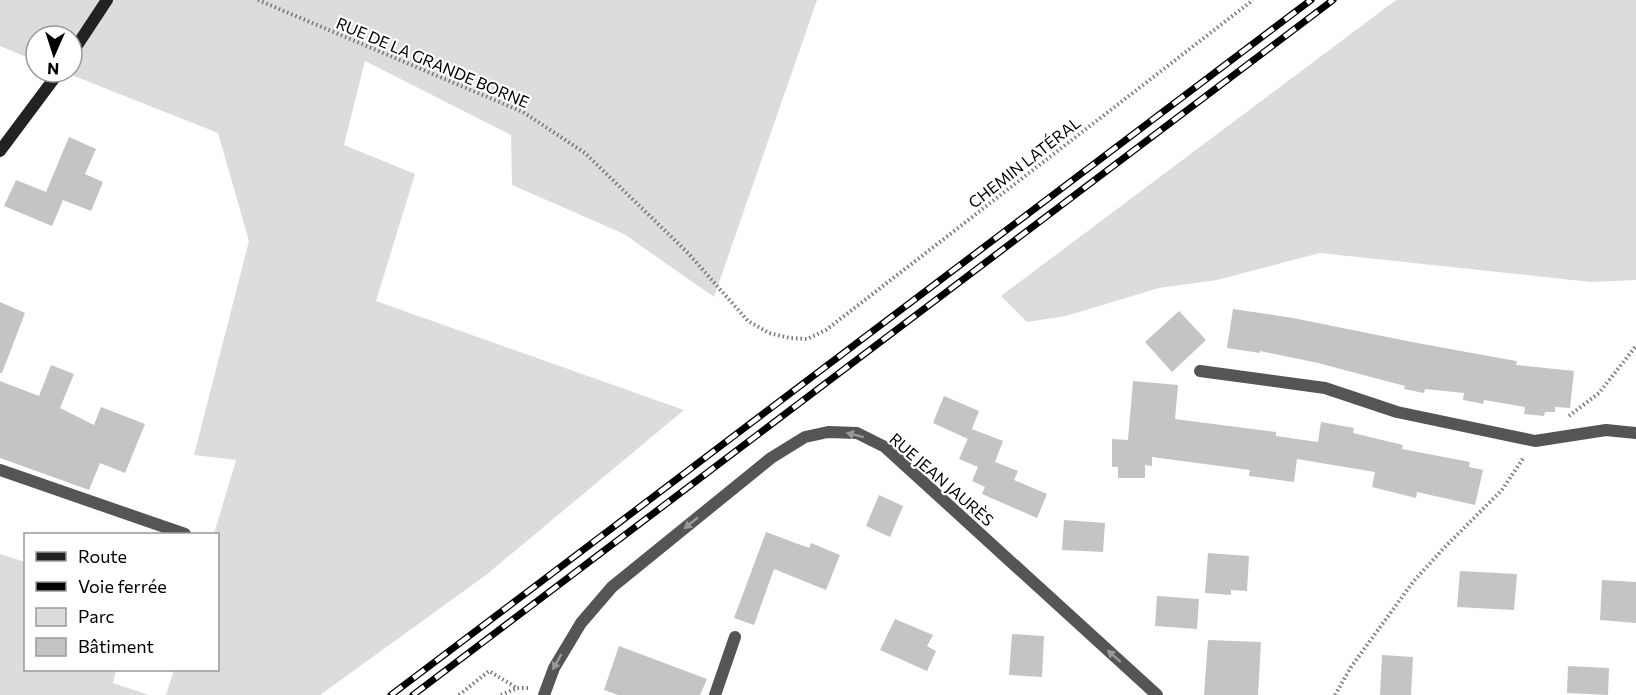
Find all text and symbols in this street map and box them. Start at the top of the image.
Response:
street label: RUE DE LA GRANDE BORNE [334,13,532,111]
north arrow [24,24,84,84]
text: N [47,60,60,79]
street label: CHEMIN LATÉRAL [964,112,1084,212]
street label: RUE JEAN JAURÈS [886,429,998,529]
one-way arrow [846,430,864,440]
one-way arrow [684,516,699,529]
legend [24,533,219,671]
text: Route [78,545,127,567]
text: Voie ferrée [78,575,167,597]
text: Parc [78,605,115,627]
text: Bâtiment [78,635,154,657]
one-way arrow [1107,650,1122,663]
one-way arrow [552,654,562,671]

